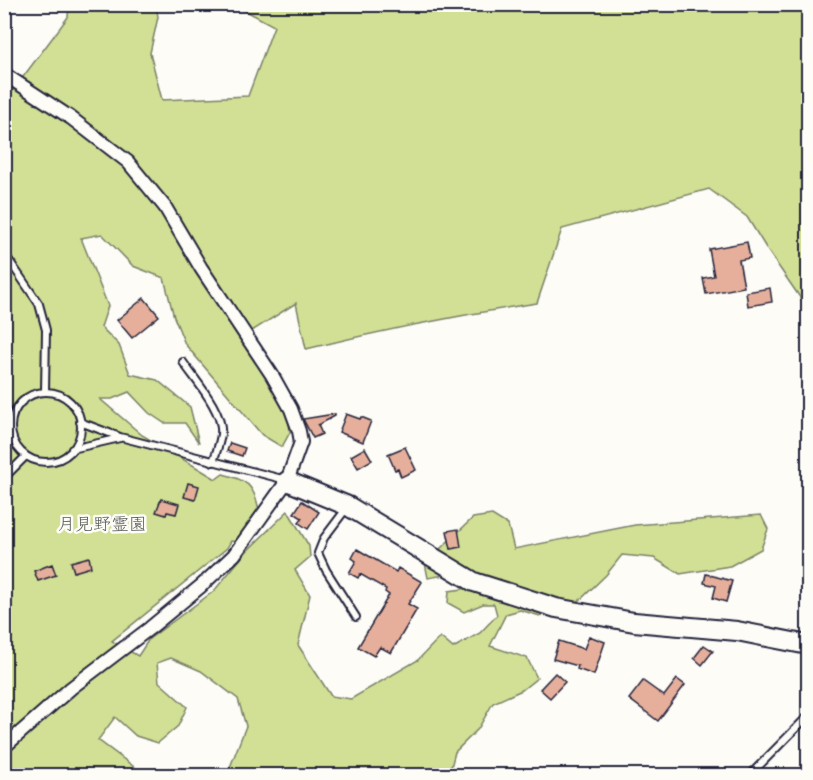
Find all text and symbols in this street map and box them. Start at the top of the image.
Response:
park label: 月見野霊園 [57,512,147,535]

